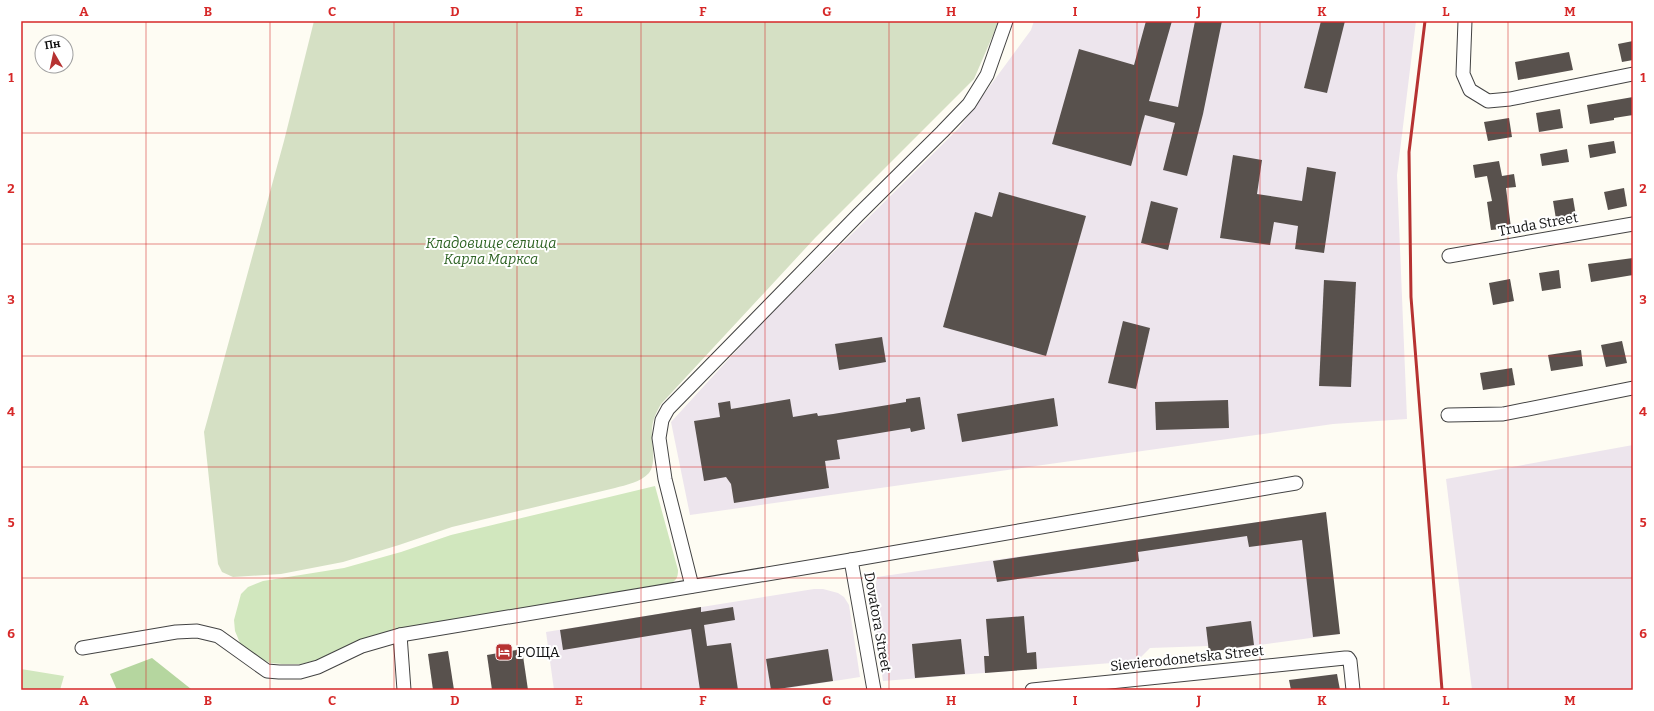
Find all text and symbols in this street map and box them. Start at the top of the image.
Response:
text: A [79,4,89,19]
text: B [204,4,212,19]
text: C [328,4,336,19]
text: D [450,4,460,19]
text: E [575,4,583,19]
text: F [699,4,707,19]
text: G [822,4,832,19]
text: H [946,4,956,19]
text: I [1073,4,1078,19]
text: J [1196,4,1202,19]
text: K [1317,4,1327,19]
text: L [1442,4,1450,19]
text: M [1564,4,1576,19]
north arrow [34,34,74,74]
text: Пн [44,37,62,52]
text: 1 [8,70,14,85]
text: 1 [1640,70,1646,85]
text: 2 [7,181,15,196]
text: 2 [1639,181,1647,196]
street label: Truda Street [1497,209,1579,240]
park label: Кладовище селища Карла Маркса [426,235,556,268]
text: 3 [7,292,15,307]
text: 3 [1639,292,1647,307]
text: 4 [7,404,15,419]
text: 4 [1639,404,1647,419]
text: 5 [7,515,15,530]
text: 5 [1639,515,1647,530]
street label: Dovatora Street [860,571,895,673]
text: 6 [7,626,15,641]
text: 6 [1639,626,1647,641]
hotel icon: РОЩА [494,642,514,662]
street label: Sievierodonetska Street [1109,642,1265,675]
place label: РОЩА [517,644,560,661]
text: A [79,693,89,708]
text: B [204,693,212,708]
text: C [328,693,336,708]
text: D [450,693,460,708]
text: E [575,693,583,708]
text: F [699,693,707,708]
text: G [822,693,832,708]
text: H [946,693,956,708]
text: I [1073,693,1078,708]
text: J [1196,693,1202,708]
text: K [1317,693,1327,708]
text: L [1442,693,1450,708]
text: M [1564,693,1576,708]

